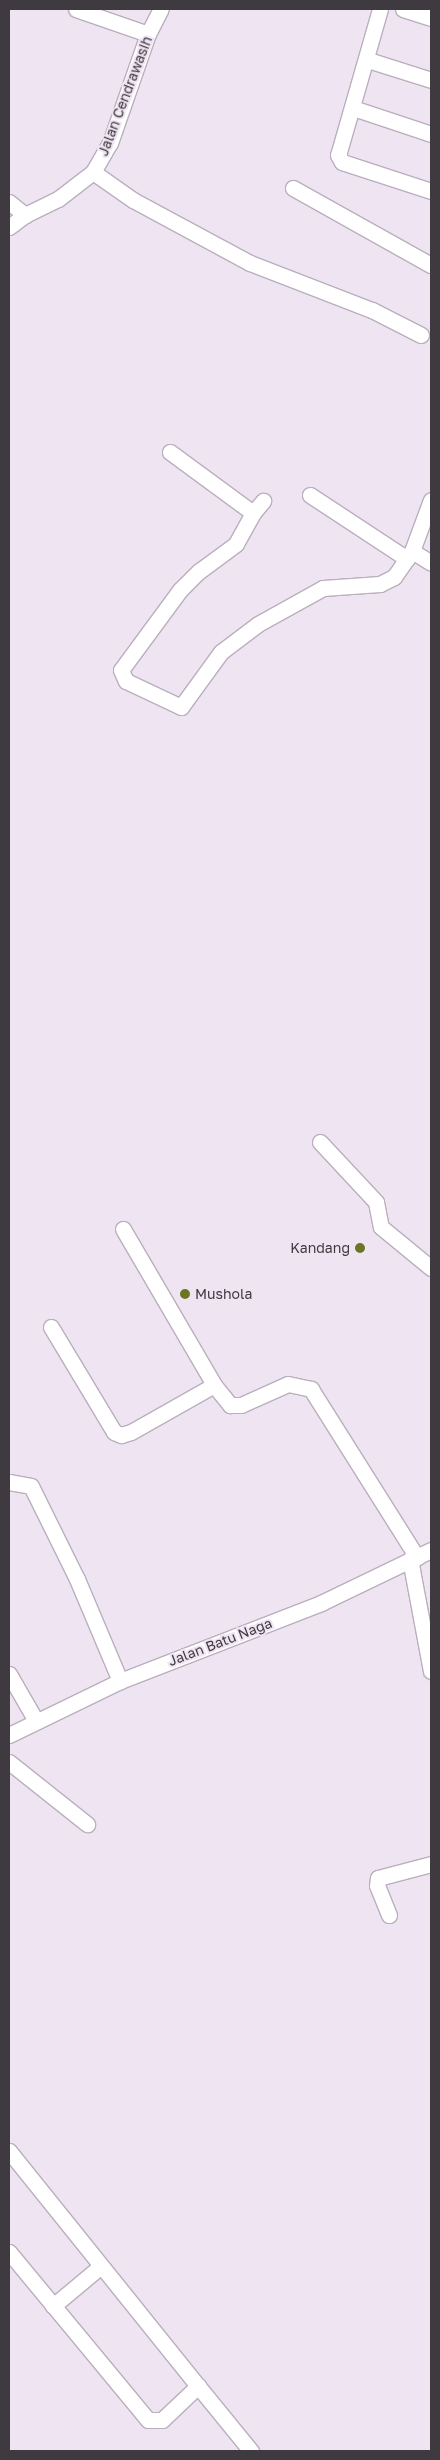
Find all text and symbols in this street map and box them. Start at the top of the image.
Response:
street label: Jalan Cendrawasih [94,34,156,158]
place label: Kandang [290,1240,350,1256]
marker: Kandang [354,1242,366,1254]
place label: Mushola [195,1286,252,1302]
marker: Mushola [179,1288,191,1300]
street label: Jalan Batu Naga [166,1614,274,1670]

